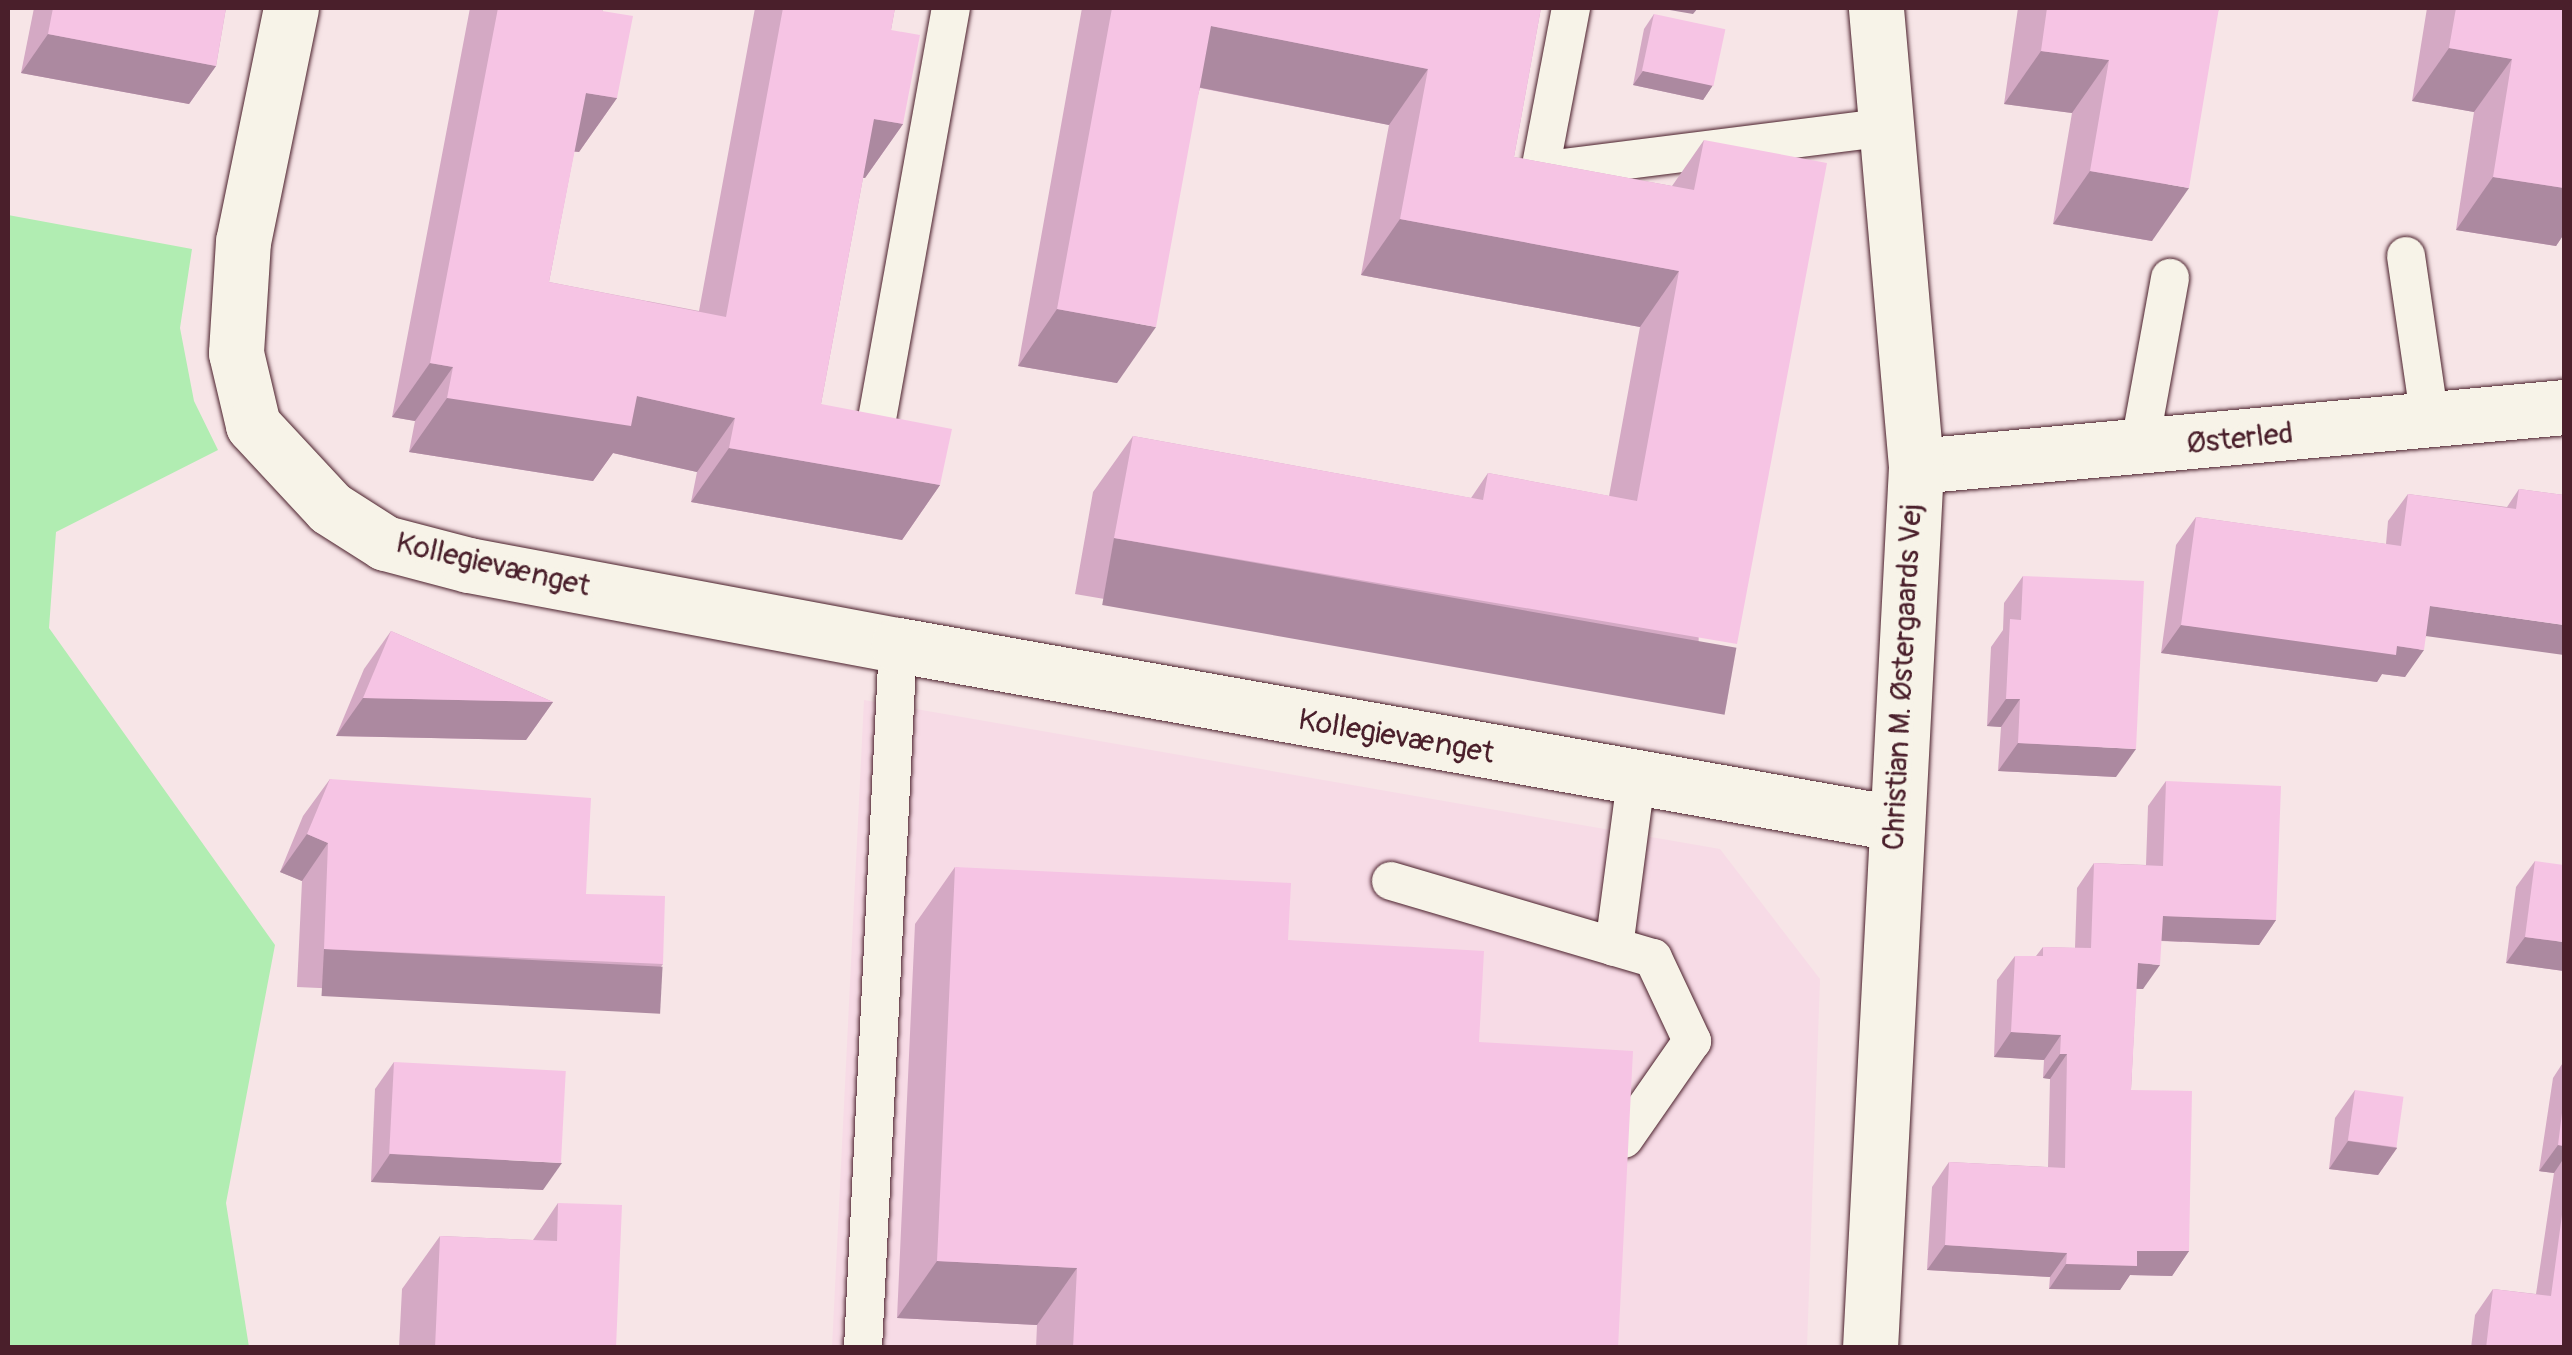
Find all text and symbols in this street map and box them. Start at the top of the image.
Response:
street label: Østerled [2185,416,2295,462]
street label: Christian M. Østergaards Vej [1876,503,1930,851]
street label: Kollegievænget [392,525,594,605]
street label: Kollegievænget [1295,702,1497,772]

